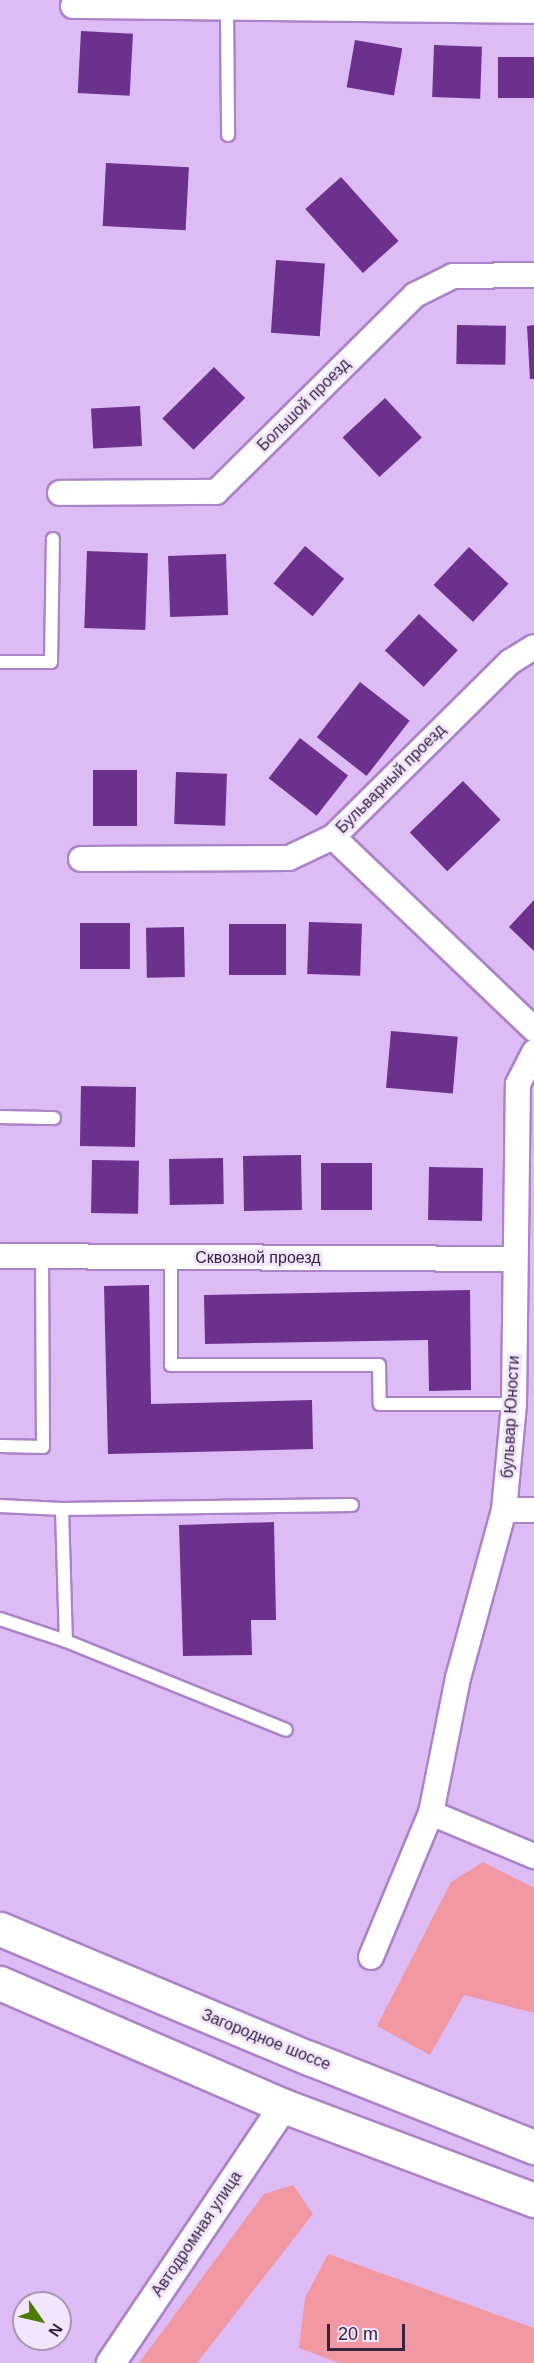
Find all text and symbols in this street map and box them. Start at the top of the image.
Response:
street label: Большой проезд [254,355,354,455]
street label: Бульварный проезд [332,720,450,838]
street label: Сквозной проезд [195,1248,321,1268]
street label: бульвар Юности [498,1355,524,1479]
street label: Загородное шоссе [199,2005,333,2075]
street label: Автодромная улица [148,2167,246,2301]
north arrow [12,2291,72,2351]
scale bar [330,2312,408,2350]
text: N [45,2321,66,2340]
text: 20 m [338,2324,378,2344]

